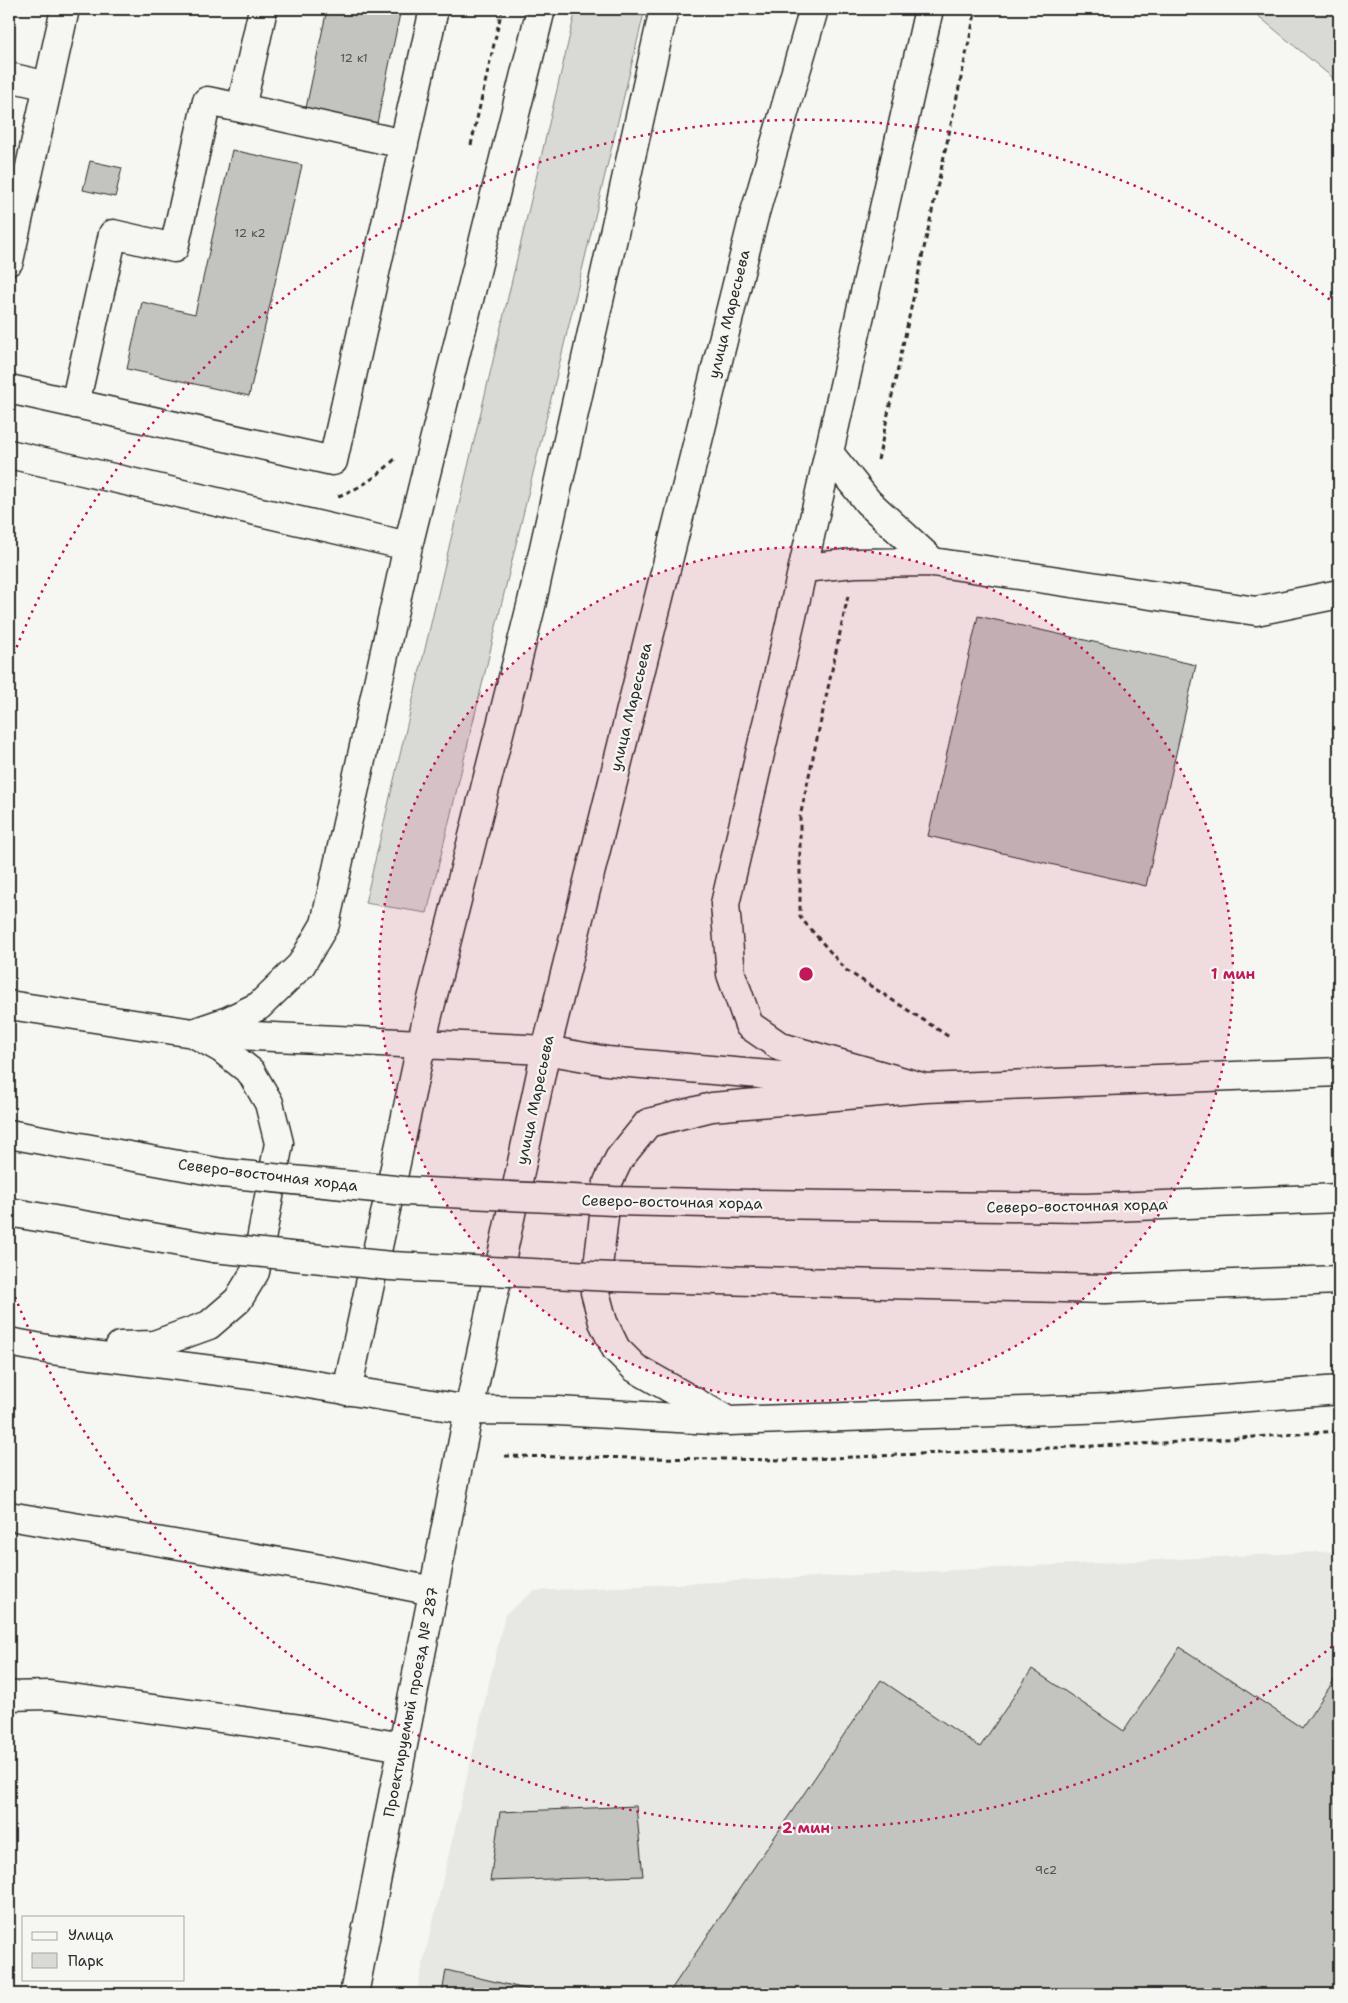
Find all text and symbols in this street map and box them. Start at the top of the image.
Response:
house number: 12 к1 [340,50,368,66]
house number: 12 к2 [234,225,266,241]
street label: улица Маресьева [703,247,755,380]
street label: улица Маресьева [605,640,657,773]
text: 1 мин [1211,964,1255,984]
centre of rings [797,965,815,983]
street label: улица Маресьева [512,1033,559,1167]
street label: Северо-восточная хорда [177,1154,360,1196]
street label: Северо-восточная хорда [581,1190,763,1214]
street label: Северо-восточная хорда [986,1194,1168,1218]
street label: Проектируемый проезд № 287 [379,1585,443,1819]
text: 2 мин [782,1818,830,1838]
house number: 9с2 [1035,1862,1057,1878]
legend [22,1916,185,1980]
text: Улица [68,1925,114,1945]
text: Парк [68,1951,104,1971]

